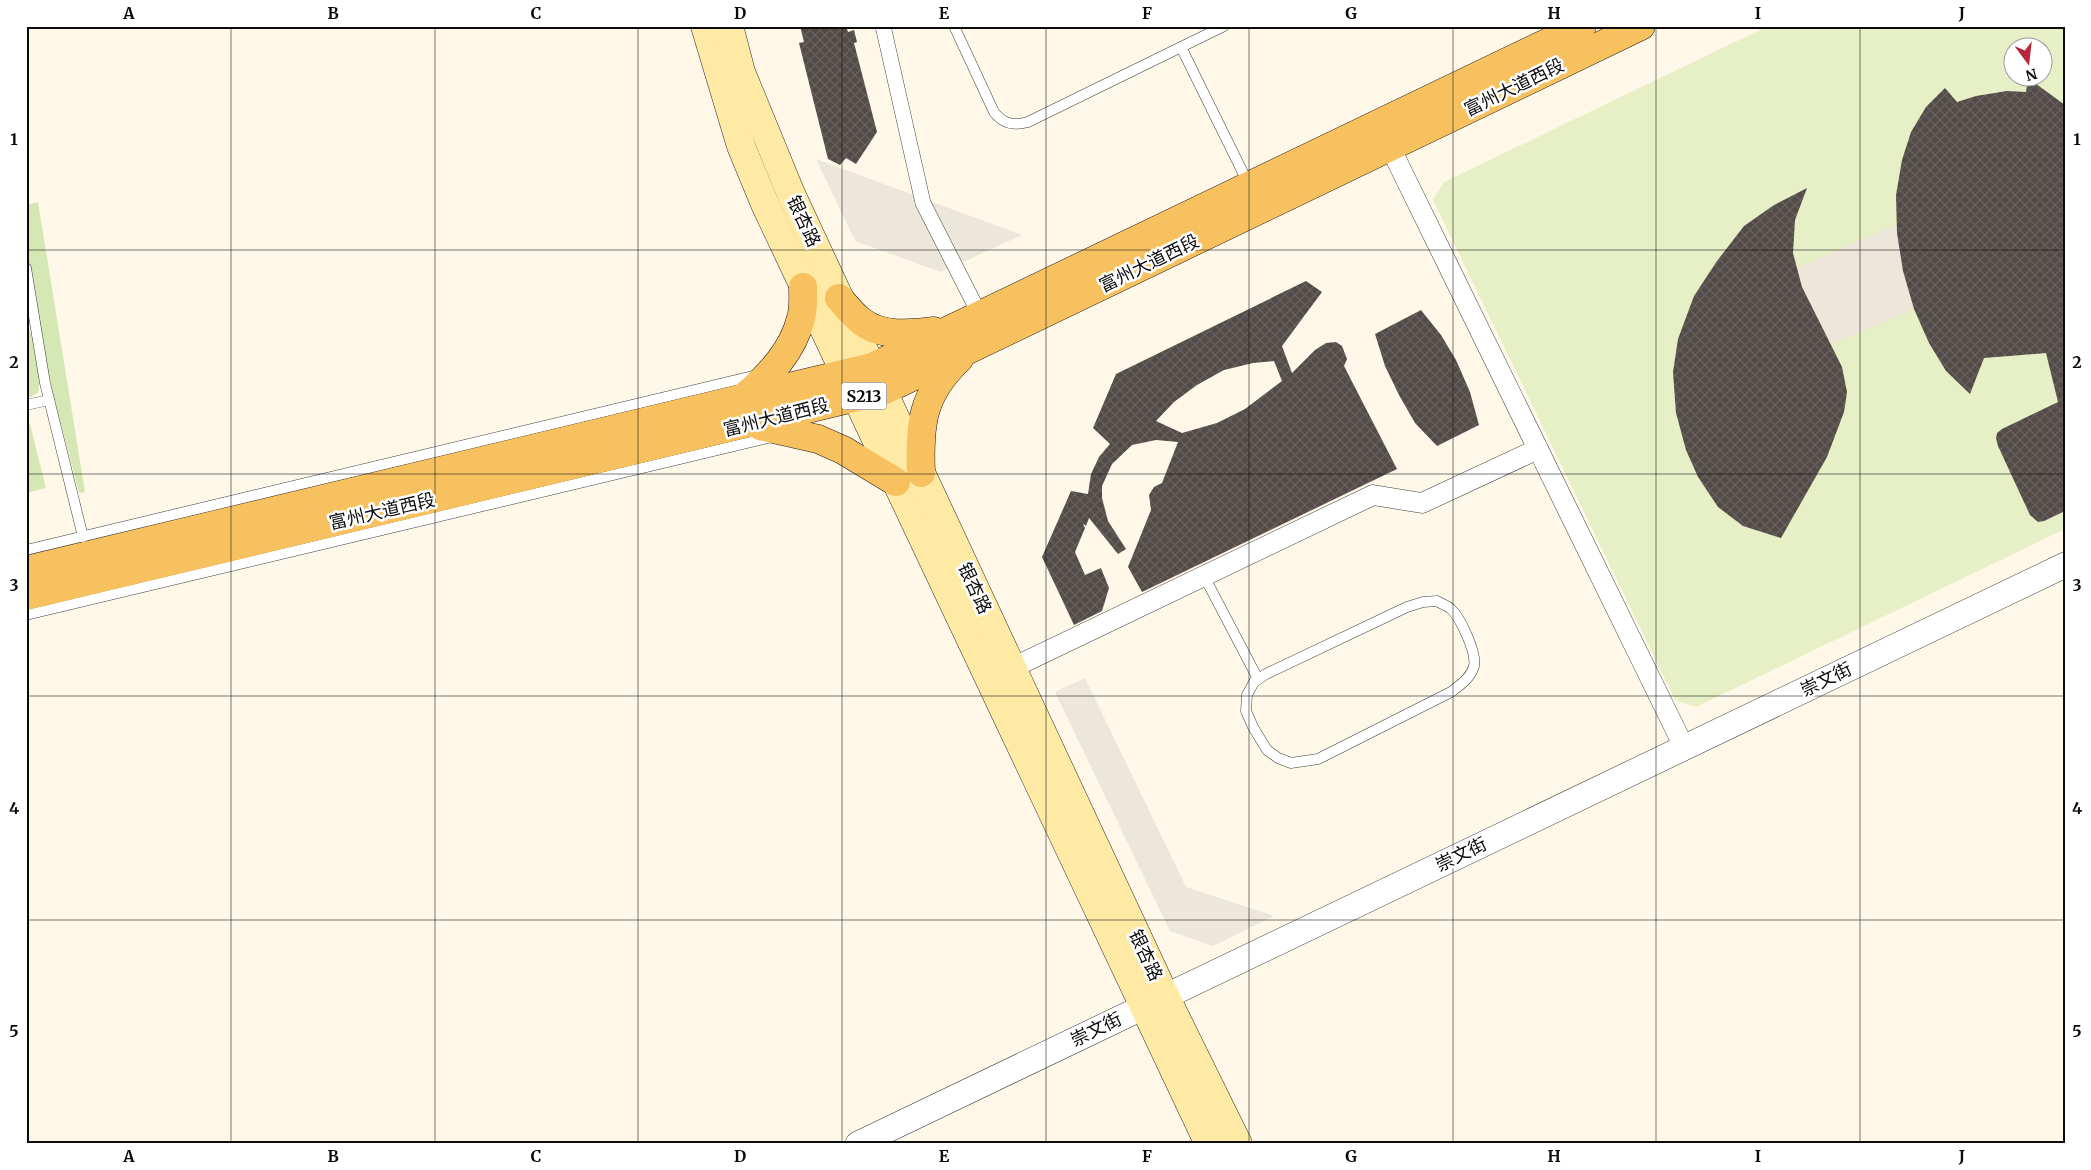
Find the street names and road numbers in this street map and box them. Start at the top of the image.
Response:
street label: 富州大道西段 [1460,53,1568,121]
street label: 银杏路 [782,192,826,250]
street label: 富州大道西段 [1095,229,1203,297]
road number: S213 [842,382,886,410]
street label: 富州大道西段 [721,393,831,441]
street label: 富州大道西段 [327,488,437,534]
street label: 银杏路 [953,559,997,617]
street label: 崇文街 [1797,657,1855,701]
street label: 崇文街 [1432,832,1490,876]
street label: 银杏路 [1124,926,1168,984]
street label: 崇文街 [1067,1007,1125,1051]

